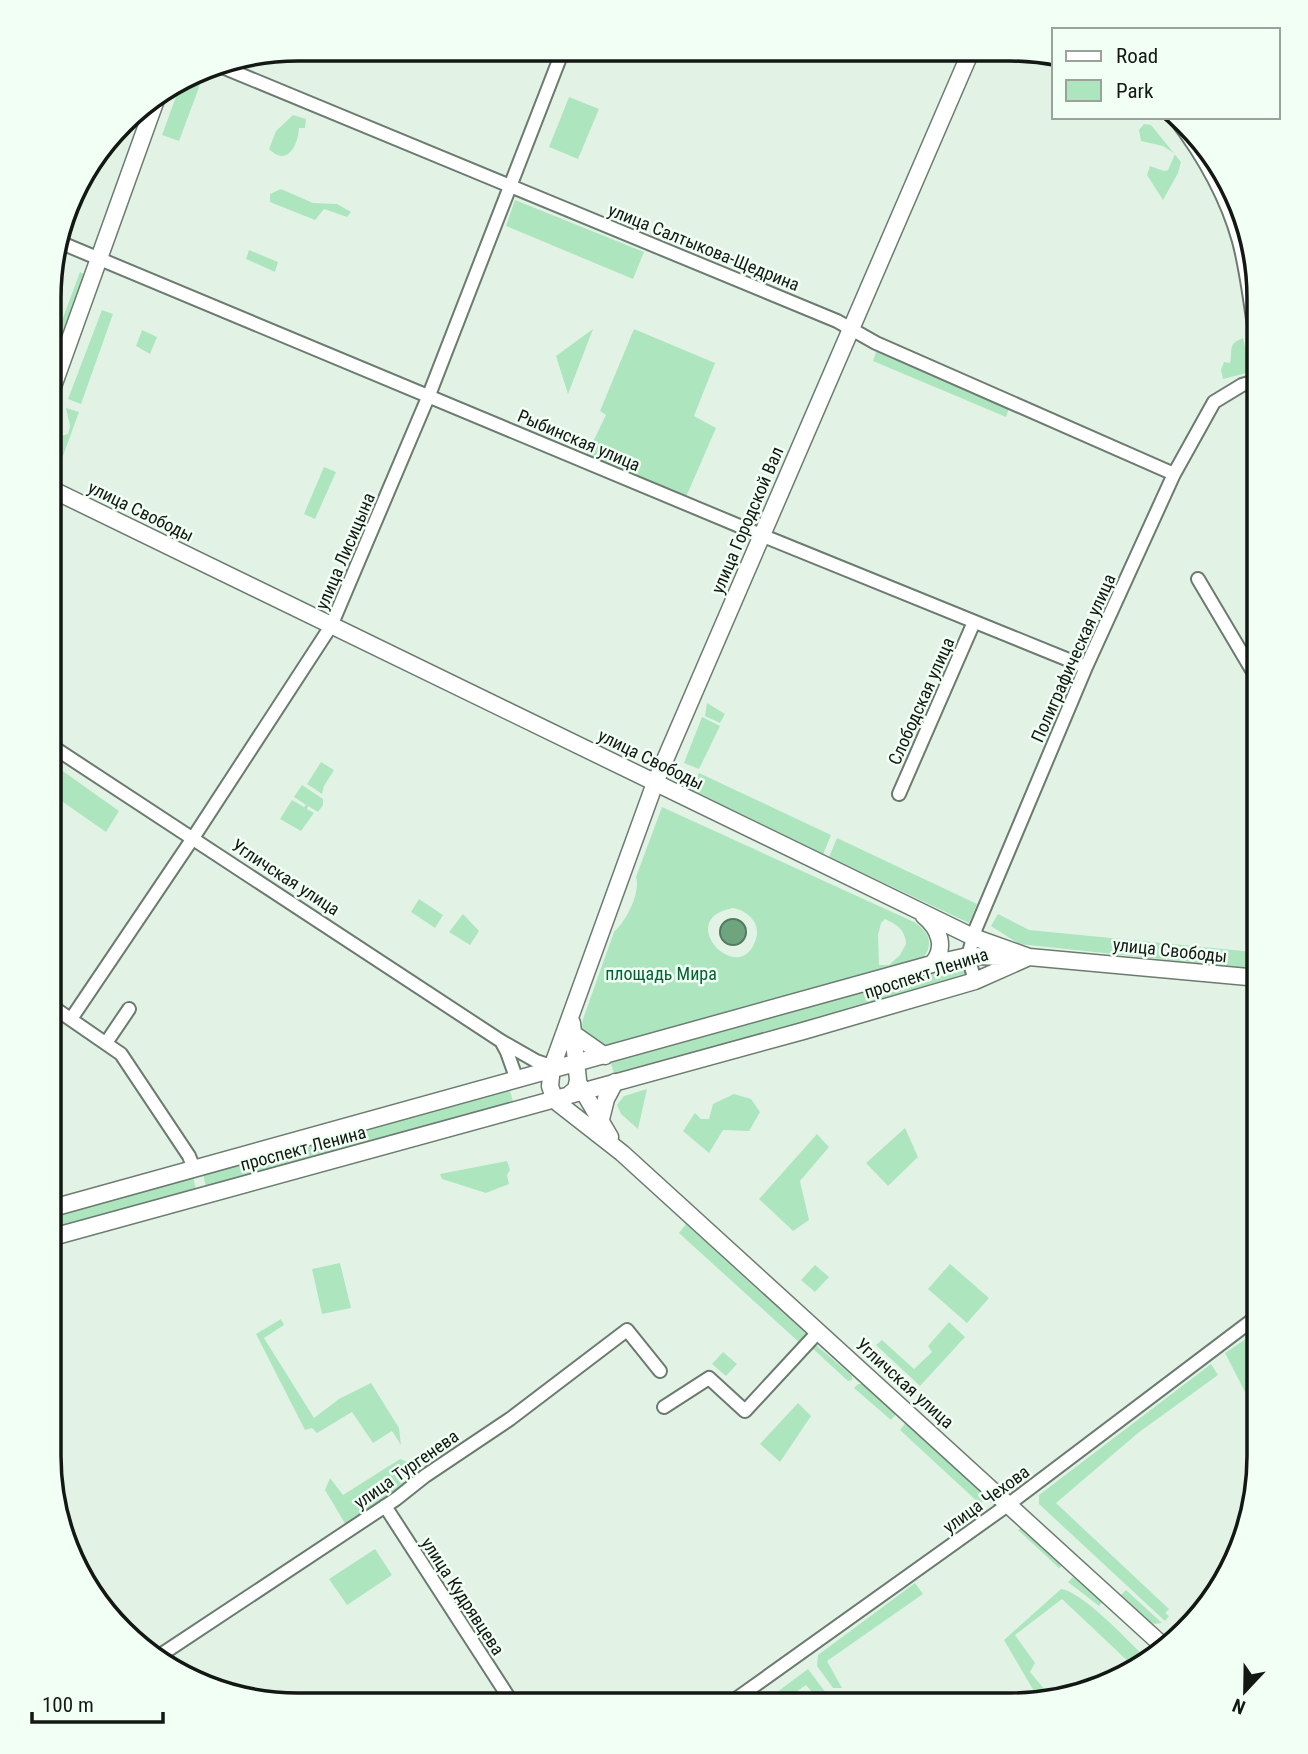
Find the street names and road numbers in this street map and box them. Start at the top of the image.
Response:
street label: улица Салтыкова-Щедрина [605,199,803,295]
street label: Рыбинская улица [515,405,643,475]
street label: улица Городской Вал [707,443,787,597]
street label: улица Свободы [85,476,197,546]
street label: улица Лисицына [311,489,379,613]
street label: Полиграфическая улица [1026,571,1120,745]
street label: Слободская улица [884,634,958,768]
street label: улица Свободы [595,724,707,794]
street label: Угличская улица [228,834,344,920]
street label: улица Свободы [1112,934,1228,966]
street label: проспект Ленина [861,943,991,1003]
street label: проспект Ленина [238,1121,368,1175]
street label: Угличская улица [852,1334,958,1432]
street label: улица Тургенева [350,1425,462,1513]
street label: улица Чехова [939,1461,1033,1537]
street label: улица Кудрявцева [417,1533,509,1659]

